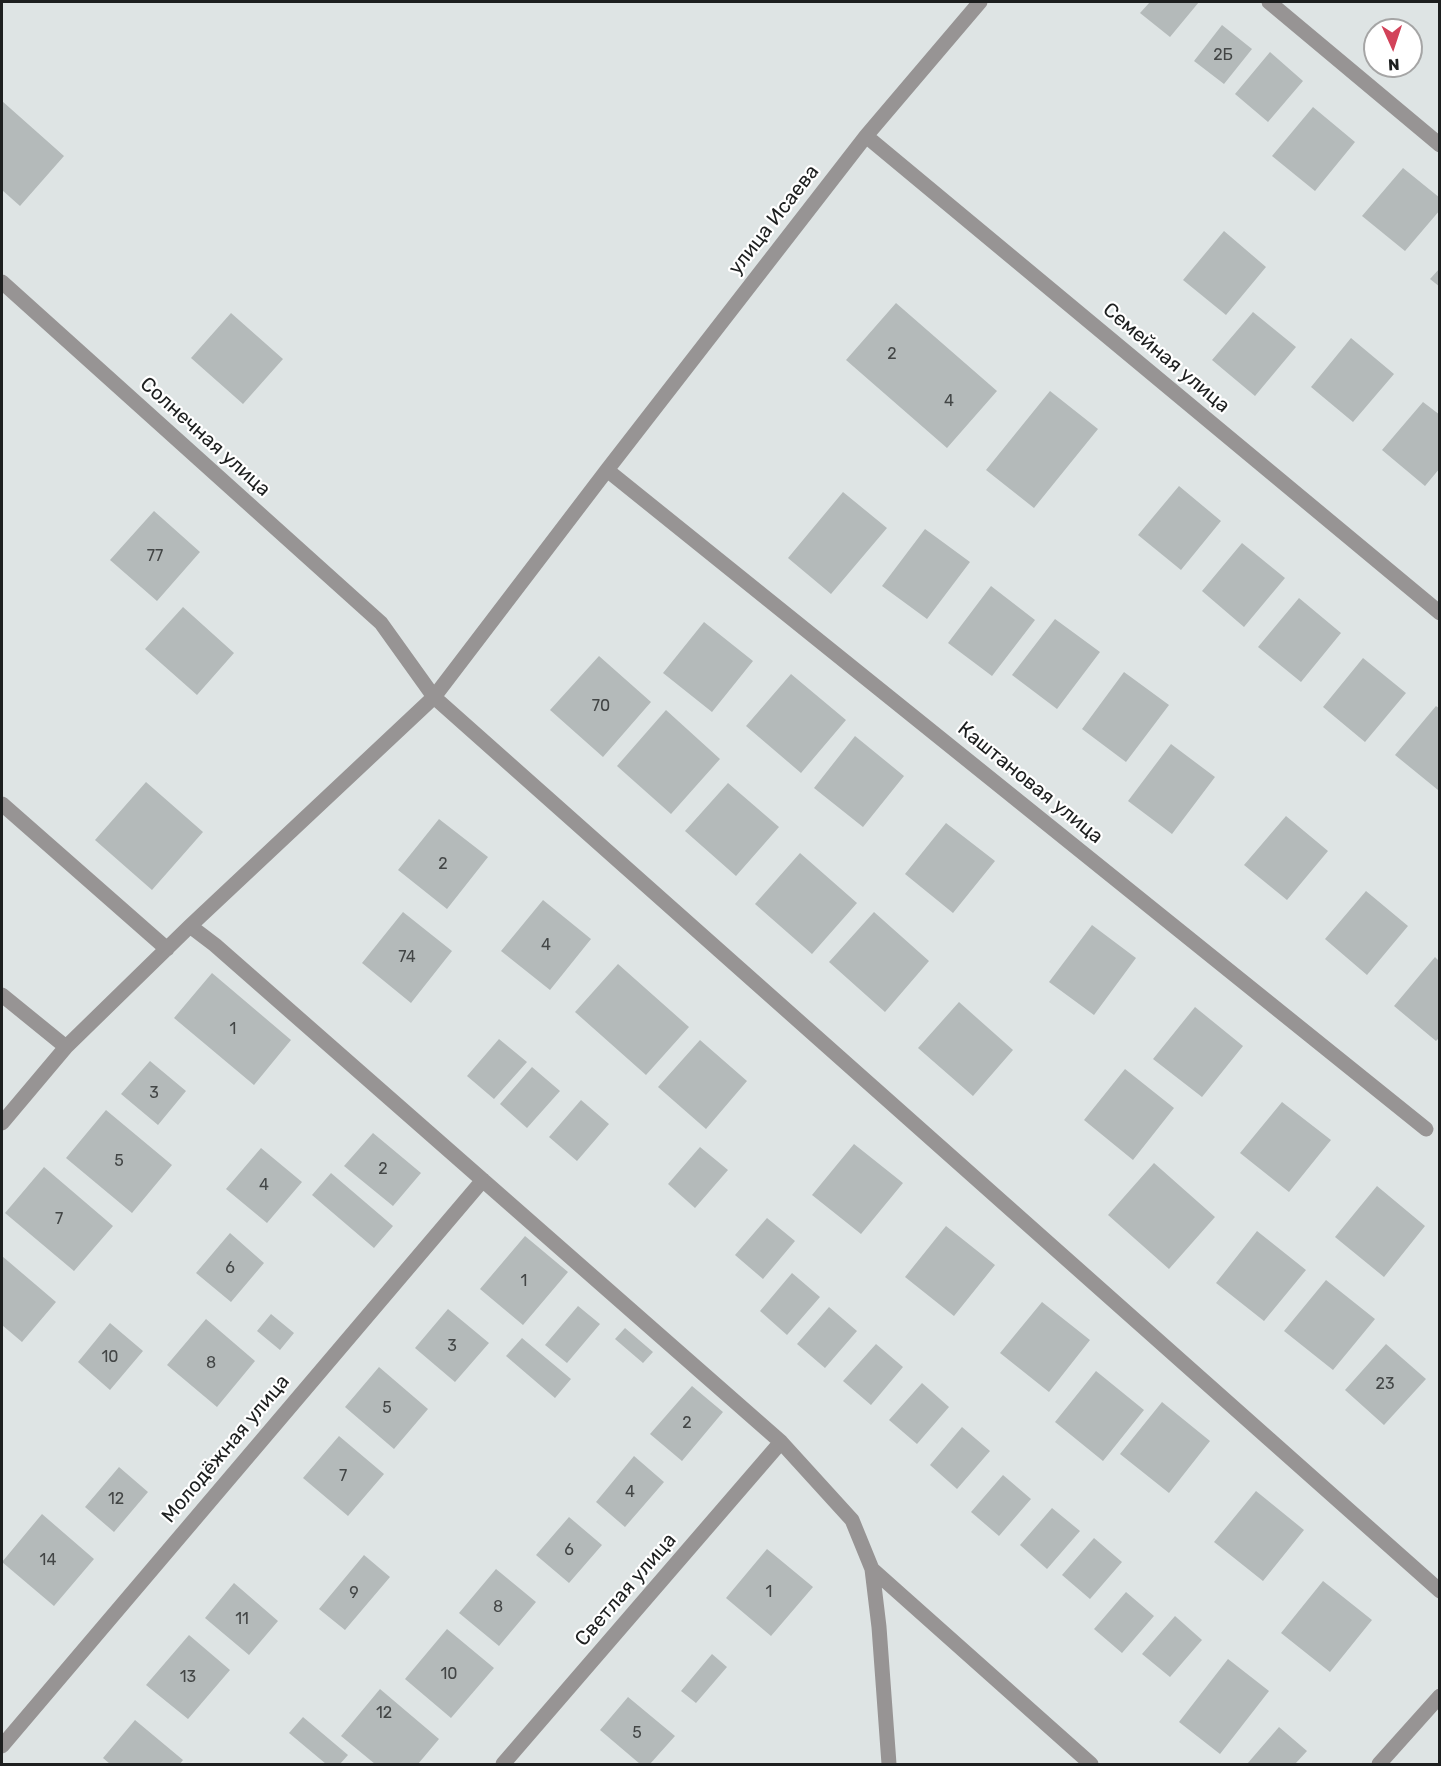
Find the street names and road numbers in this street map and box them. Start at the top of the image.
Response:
street label: улица Исаева [724,160,824,280]
street label: Семейная улица [1098,298,1234,418]
street label: Солнечная улица [135,372,275,502]
street label: Каштановая улица [952,717,1108,849]
street label: Молодёжная улица [157,1370,295,1528]
street label: Светлая улица [570,1529,682,1651]

